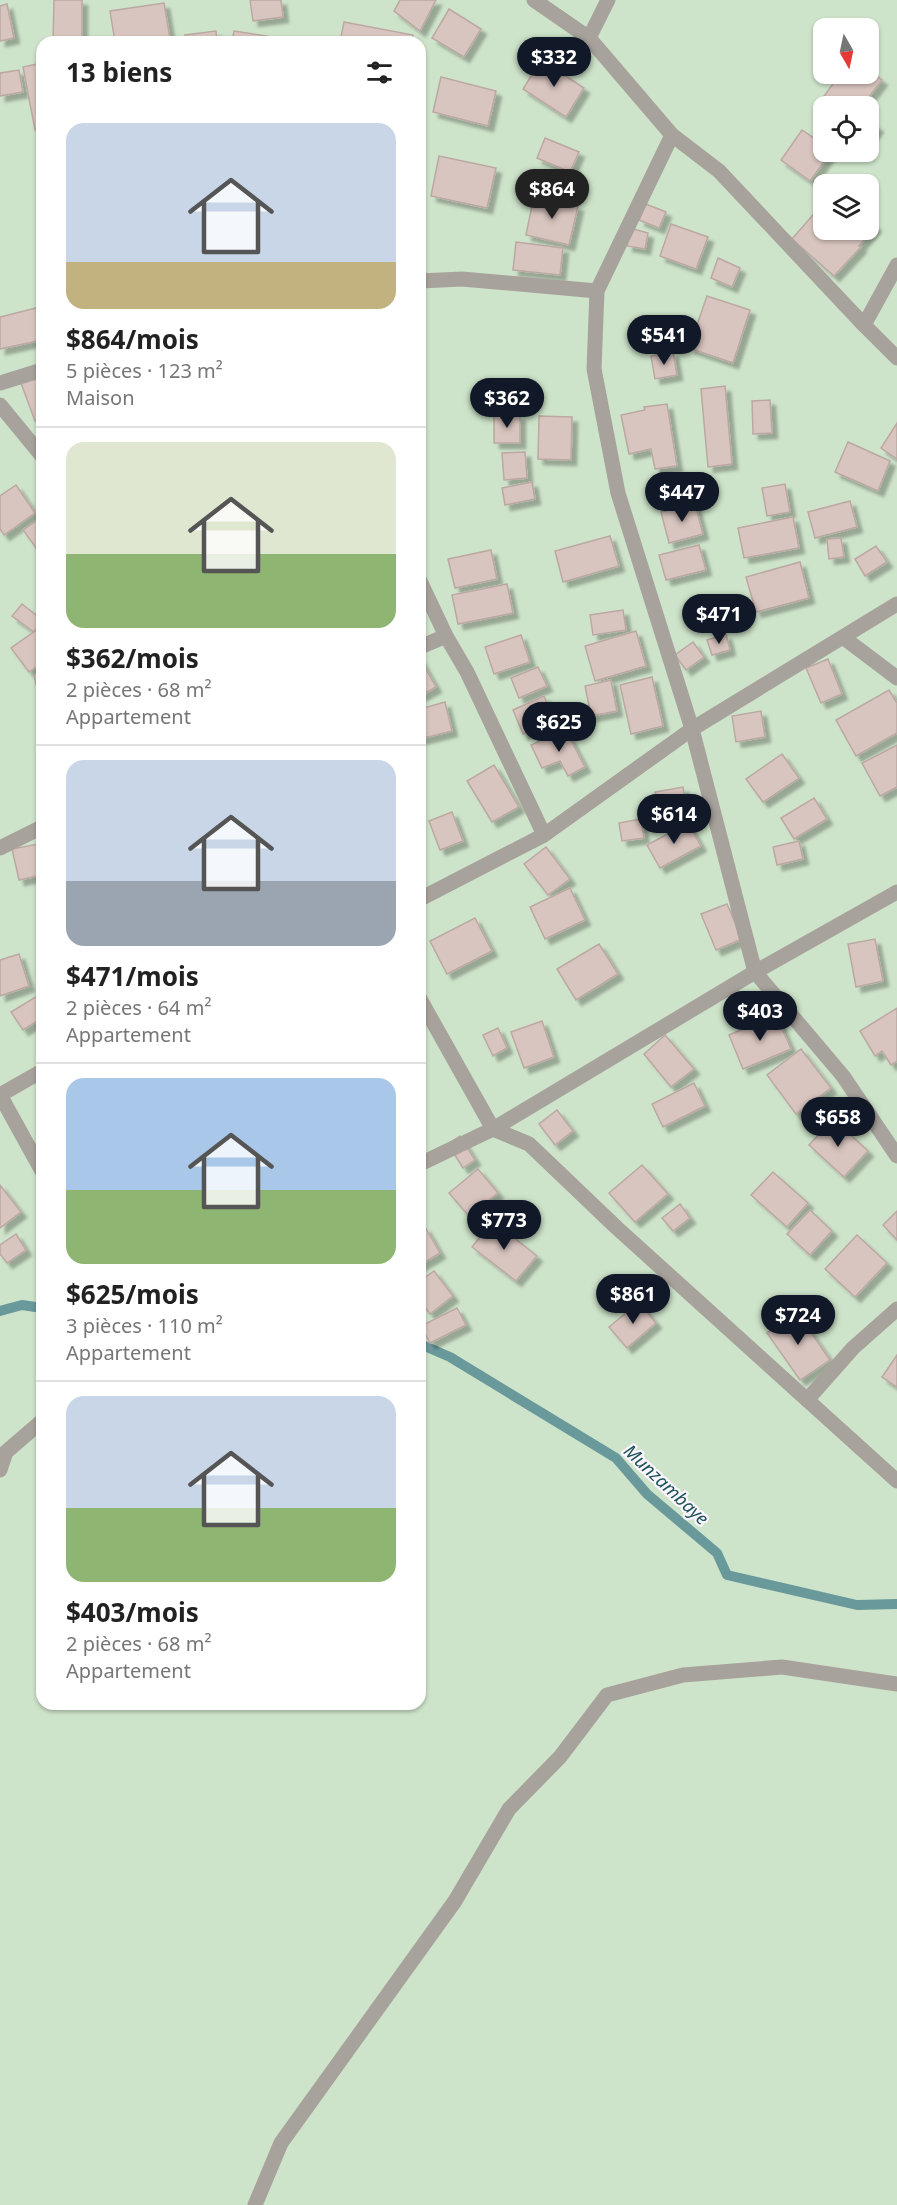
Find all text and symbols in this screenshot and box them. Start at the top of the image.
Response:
north arrow [813,18,879,84]
map controls [813,18,879,240]
pin: $332 [518,37,590,88]
text: $332 [531,43,577,70]
text: 13 biens [66,54,172,90]
icon: filters [363,56,396,89]
button: locate [813,96,879,162]
icon: home [177,162,285,270]
pin: $864 [516,169,588,220]
button: layers [813,174,879,240]
text: $864 [529,175,575,202]
pin: $541 [628,315,700,366]
text: $864/mois [66,321,199,357]
text: $541 [641,321,687,348]
text: 5 pièces · 123 m² [66,357,223,384]
pin: $362 [471,378,543,429]
text: Maison [66,384,135,411]
text: $362 [484,384,530,411]
pin: $447 [646,472,718,523]
text: $447 [659,478,705,505]
icon: home [177,481,285,589]
pin: $471 [683,594,755,645]
text: $471 [696,600,742,627]
text: $362/mois [66,640,199,676]
text: 2 pièces · 68 m² [66,676,211,703]
pin: $625 [523,702,595,753]
text: Appartement [66,703,191,730]
text: $625 [536,708,582,735]
pin: $614 [638,794,710,845]
icon: home [177,799,285,907]
text: $614 [651,800,697,827]
text: $471/mois [66,958,199,994]
pin: $403 [724,991,796,1042]
text: 2 pièces · 64 m² [66,994,211,1021]
text: $403 [737,997,783,1024]
text: Appartement [66,1021,191,1048]
pin: $658 [802,1097,874,1148]
text: $658 [815,1103,861,1130]
icon: home [177,1117,285,1225]
pin: $773 [468,1200,540,1251]
text: $773 [481,1206,527,1233]
pin: $861 [597,1274,669,1325]
text: $625/mois [66,1276,199,1312]
text: $861 [610,1280,656,1307]
pin: $724 [762,1295,834,1346]
text: $724 [775,1301,821,1328]
text: 3 pièces · 110 m² [66,1312,223,1339]
text: Appartement [66,1339,191,1366]
icon: home [177,1435,285,1543]
water label: Munzambaye [619,1439,714,1530]
text: $403/mois [66,1594,199,1630]
text: 2 pièces · 68 m² [66,1630,211,1657]
text: Appartement [66,1657,191,1684]

